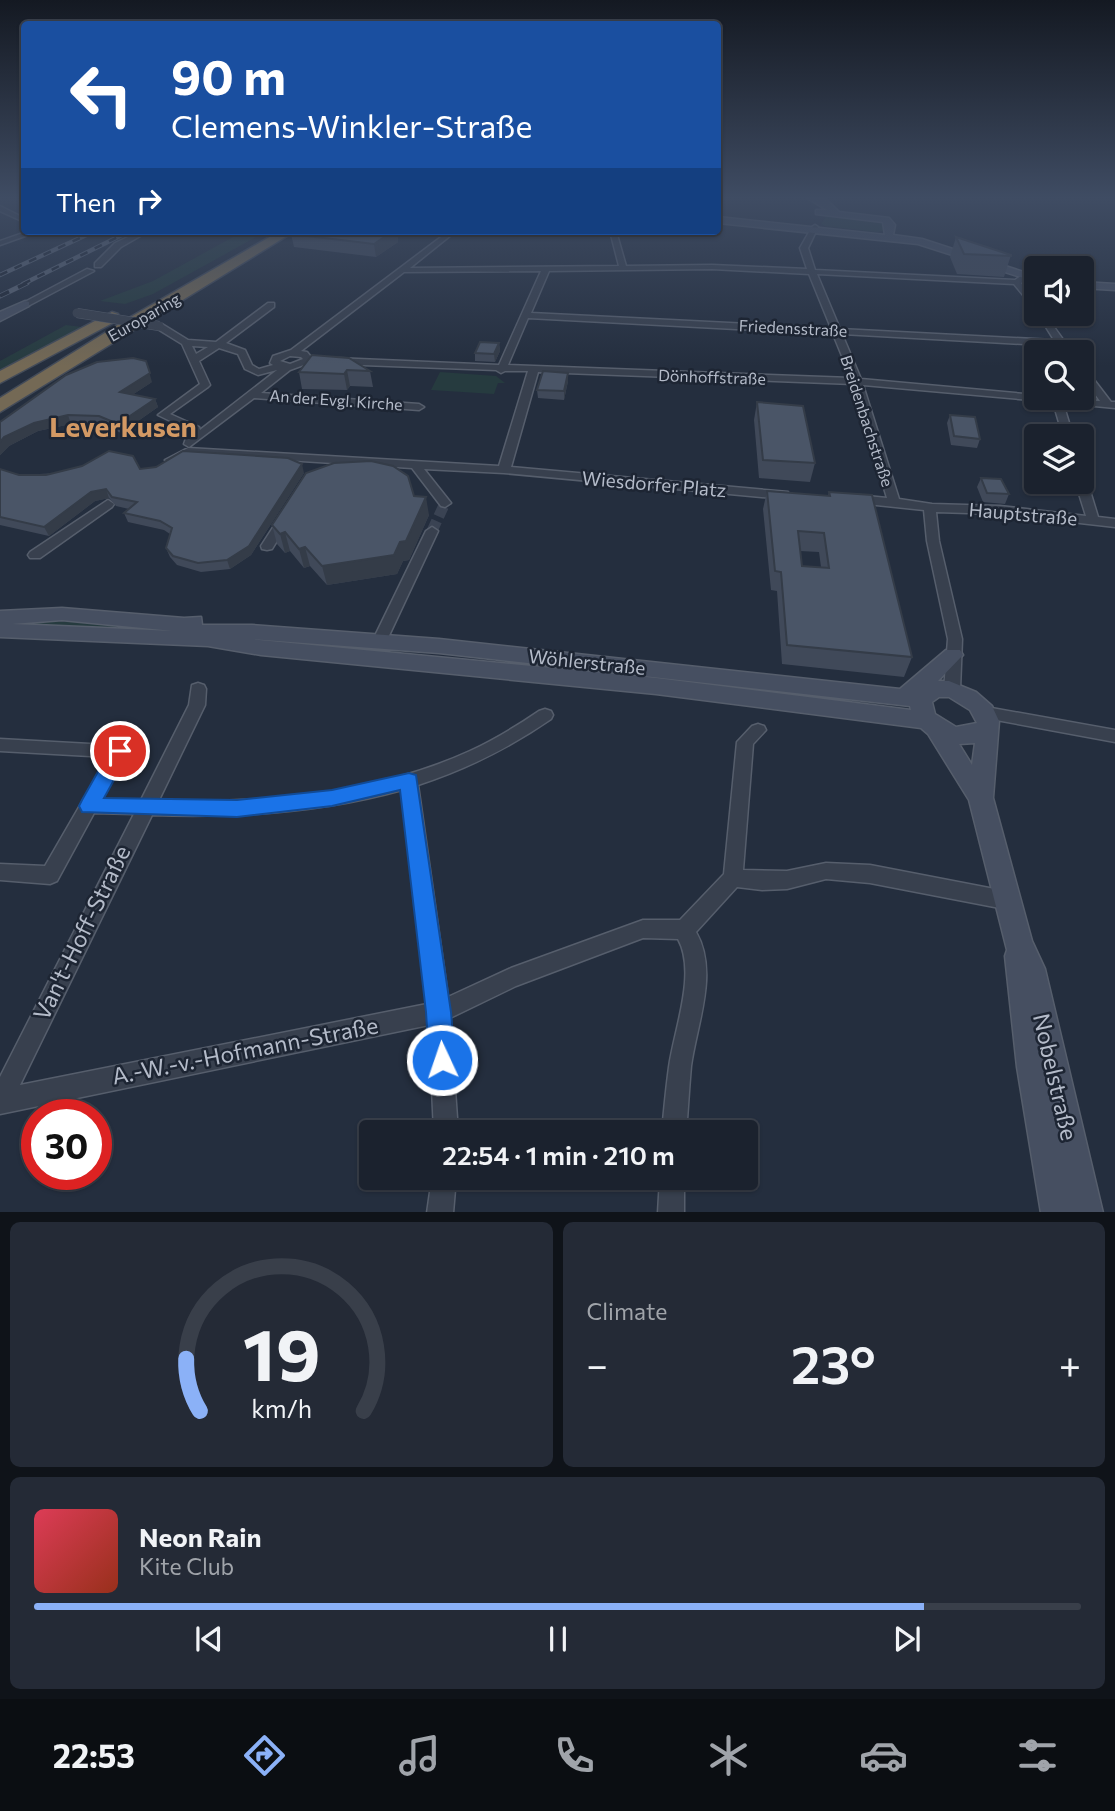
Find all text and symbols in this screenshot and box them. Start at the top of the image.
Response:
text: 90 m [171,45,286,105]
icon: left [56,49,147,140]
text: Clemens-Winkler-Straße [171,105,532,145]
icon: right [130,182,168,220]
text: Then [56,186,116,217]
map controls [1024,256,1094,494]
button: sound [1024,256,1094,326]
street label: Europaring [104,288,184,345]
street label: Friedensstraße [738,315,848,340]
button: search [1024,340,1094,410]
street label: Breidenbachstraße [837,353,898,489]
street label: Dönhoffstraße [658,365,766,388]
street label: An der Evgl. Kirche [269,385,403,414]
district label: Leverkusen [49,409,197,443]
button: layers [1024,424,1094,494]
street label: Wiesdorfer Platz [581,466,727,501]
street label: Hauptstraße [968,497,1078,530]
street label: Wöhlerstraße [527,644,647,679]
pin [90,721,150,781]
icon: arrive [101,732,139,770]
street label: Van't-Hoff-Straße [27,841,136,1025]
street label: A.-W.-v.-Hofmann-Straße [109,1010,380,1090]
street label: Nobelstraße [1028,1011,1084,1143]
position arrow [405,1023,479,1097]
speed limit sign: 30 [21,1099,112,1190]
text: 22:54 · 1 min · 210 m [442,1139,675,1170]
text: Climate [587,1297,668,1325]
text: 19 [242,1307,320,1396]
text: 23° [791,1331,876,1395]
text: − [587,1340,608,1387]
text: + [1059,1340,1081,1387]
text: km/h [251,1392,312,1422]
text: Neon Rain [139,1521,262,1552]
text: Kite Club [139,1552,234,1580]
icon: previous [190,1620,228,1658]
icon: pause [539,1620,577,1658]
icon: next [888,1620,926,1658]
icon: directions [240,1731,289,1780]
icon: music [395,1731,444,1780]
icon: phone [550,1731,599,1780]
icon: climate [704,1731,753,1780]
icon: car [859,1731,908,1780]
icon: filters [1013,1731,1062,1780]
text: 22:53 [53,1735,135,1775]

